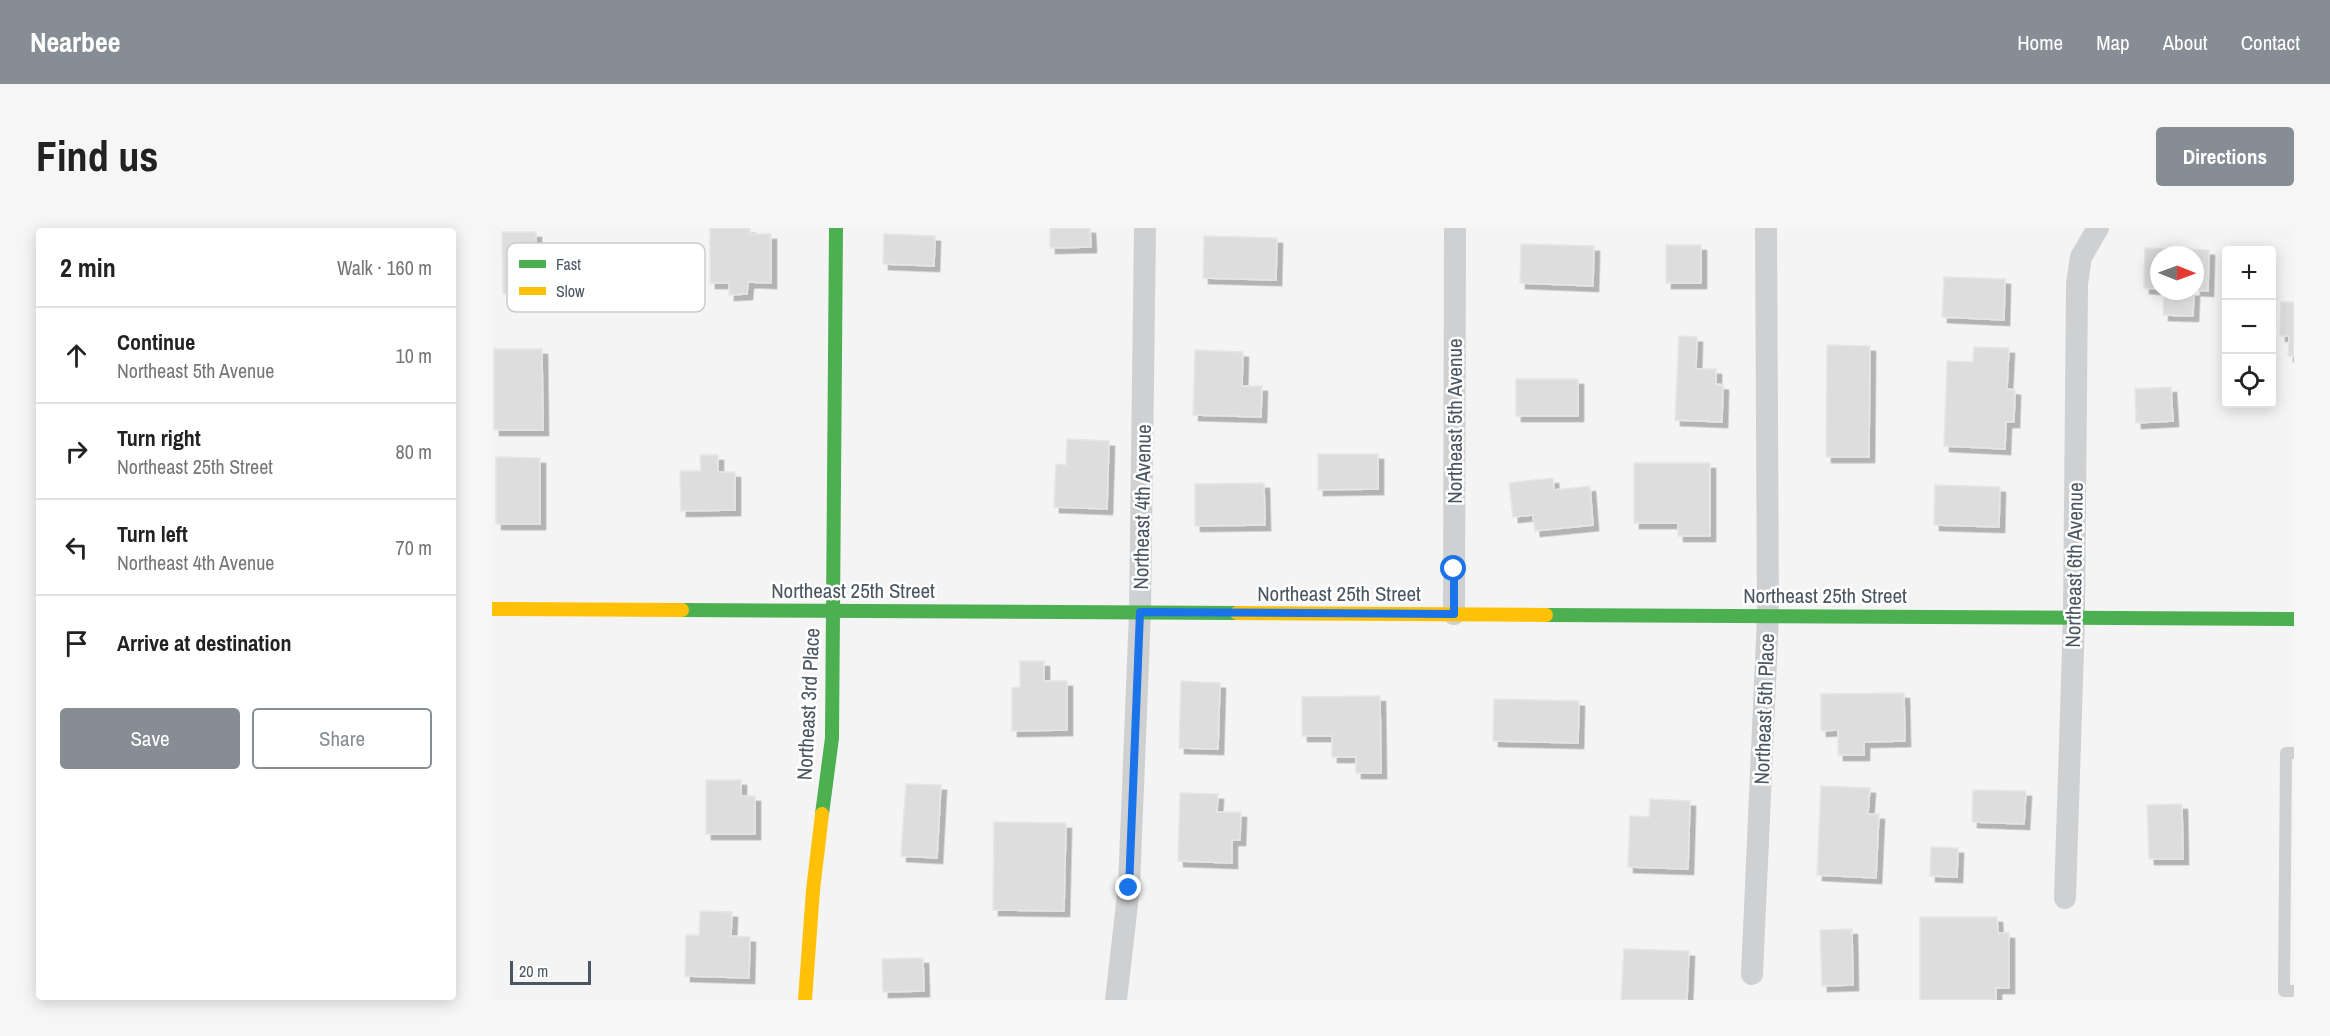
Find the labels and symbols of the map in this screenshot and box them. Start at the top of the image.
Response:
legend [507,243,705,312]
north arrow [2150,246,2204,300]
text: Fast [556,253,581,275]
text: Slow [556,280,585,302]
street label: Northeast 5th Avenue [1440,338,1469,504]
street label: Northeast 4th Avenue [1126,424,1158,590]
street label: Northeast 6th Avenue [2058,482,2090,648]
route start [1440,555,1466,581]
street label: Northeast 25th Street [771,576,935,605]
street label: Northeast 25th Street [1257,579,1421,608]
street label: Northeast 25th Street [1743,581,1907,610]
street label: Northeast 3rd Place [790,627,826,781]
street label: Northeast 5th Place [1747,633,1781,785]
route end [1115,874,1141,900]
scale bar [510,958,591,986]

